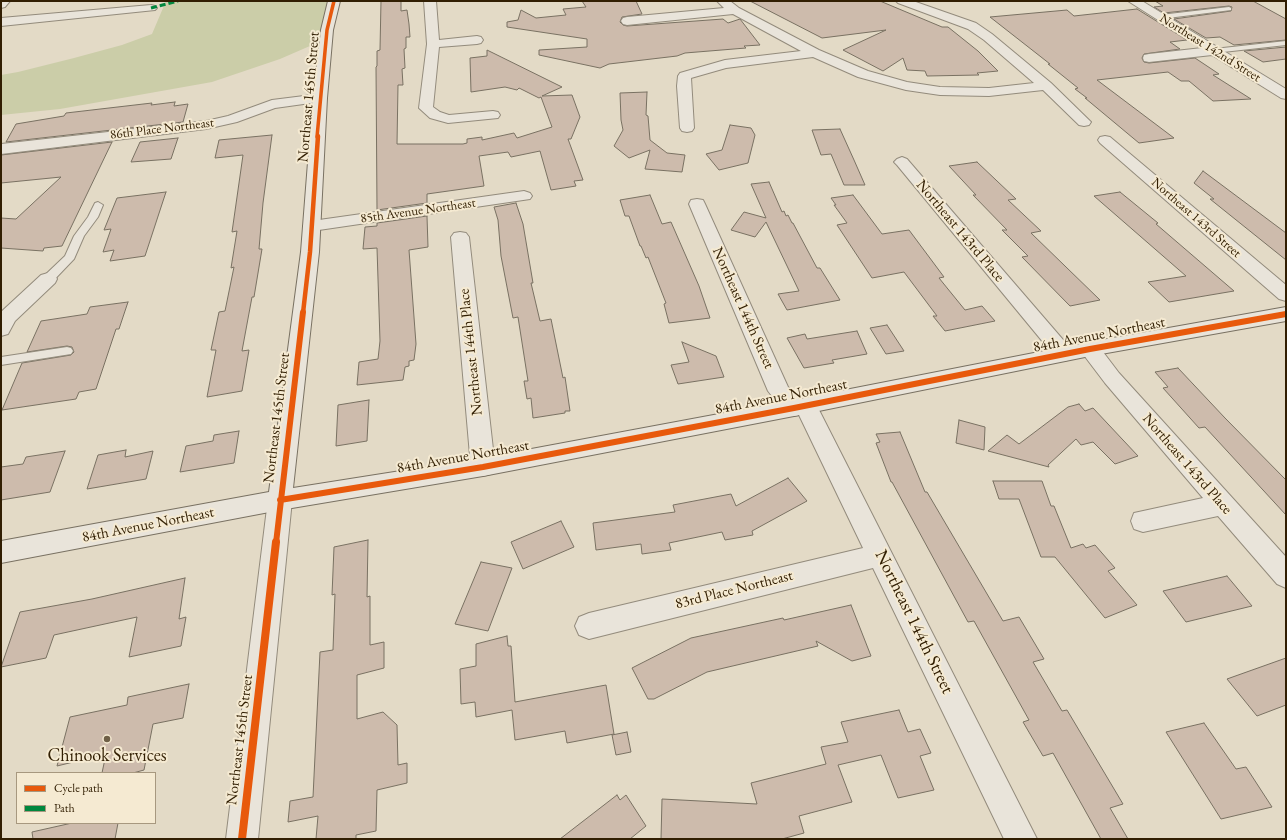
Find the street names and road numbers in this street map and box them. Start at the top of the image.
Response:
street label: Northeast 142nd Street [1157,11,1263,85]
street label: Northeast 145th Street [294,31,324,163]
street label: 86th Place Northeast [109,115,215,143]
street label: Northeast 143rd Street [1148,175,1244,261]
street label: Northeast 143rd Place [912,176,1008,286]
street label: 85th Avenue Northeast [359,195,477,227]
street label: Northeast 144th Street [708,244,778,372]
street label: Northeast 144th Place [455,288,487,416]
street label: 84th Avenue Northeast [1032,313,1166,357]
street label: Northeast 145th Street [260,352,294,484]
street label: 84th Avenue Northeast [714,375,848,419]
street label: Northeast 143rd Place [1138,410,1236,518]
street label: 84th Avenue Northeast [395,437,531,477]
street label: 84th Avenue Northeast [81,503,215,547]
street label: Northeast 144th Street [870,547,958,697]
street label: 83rd Place Northeast [673,567,795,613]
street label: Northeast 145th Street [223,674,257,806]

